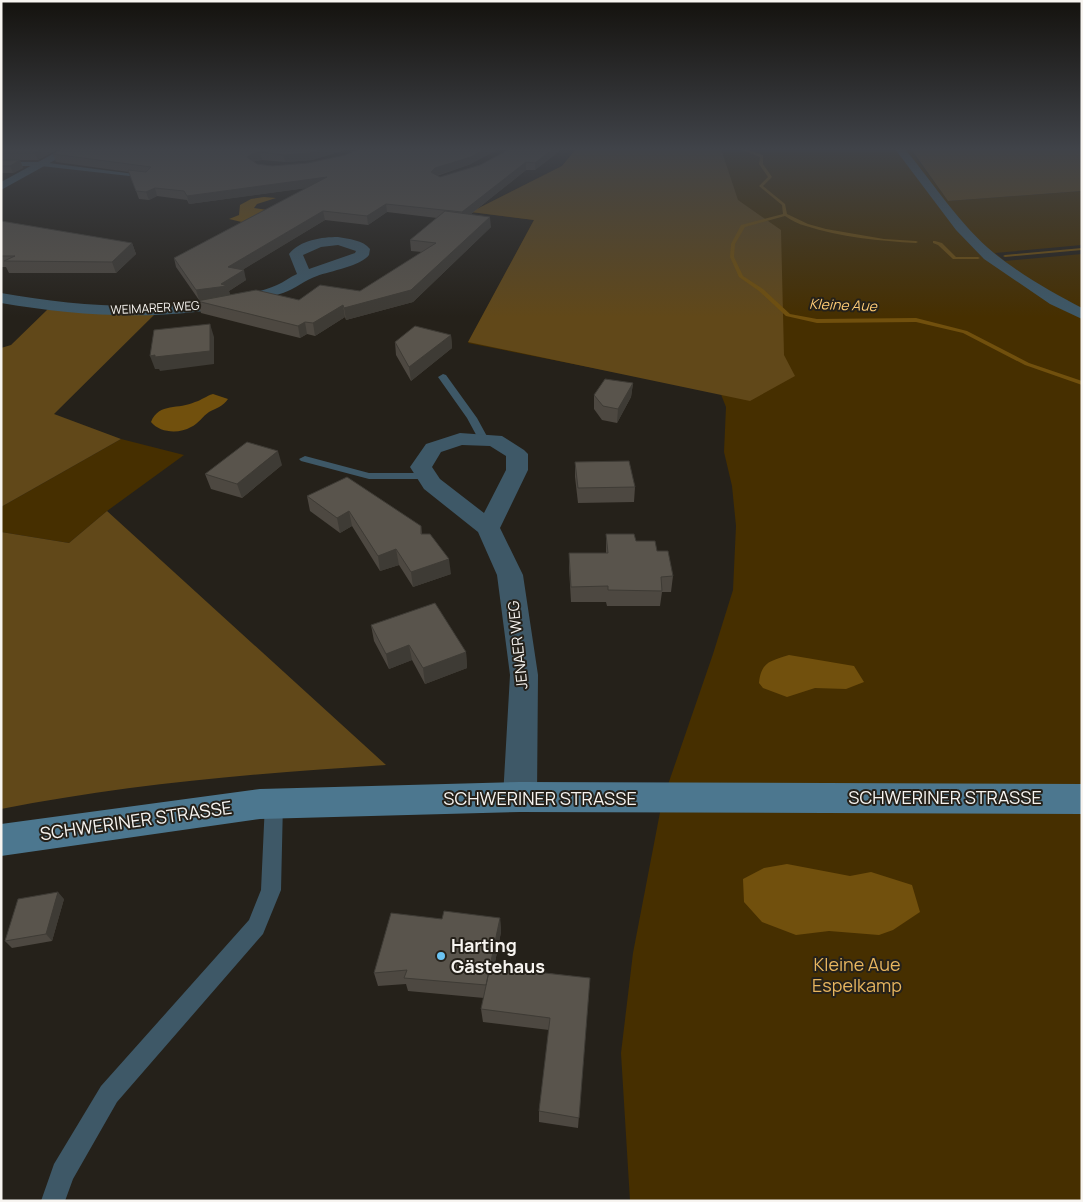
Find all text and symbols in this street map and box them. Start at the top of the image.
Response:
water label: Kleine Aue [809,294,878,315]
street label: WEIMARER WEG [110,297,200,318]
street label: JENAER WEG [502,599,533,690]
street label: SCHWERINER STRASSE [848,785,1042,809]
street label: SCHWERINER STRASSE [443,786,637,810]
street label: SCHWERINER STRASSE [38,795,233,845]
place label: Harting Gästehaus [451,933,545,978]
marker: Harting Gästehaus [435,950,447,962]
park label: Kleine Aue Espelkamp [812,952,902,997]

